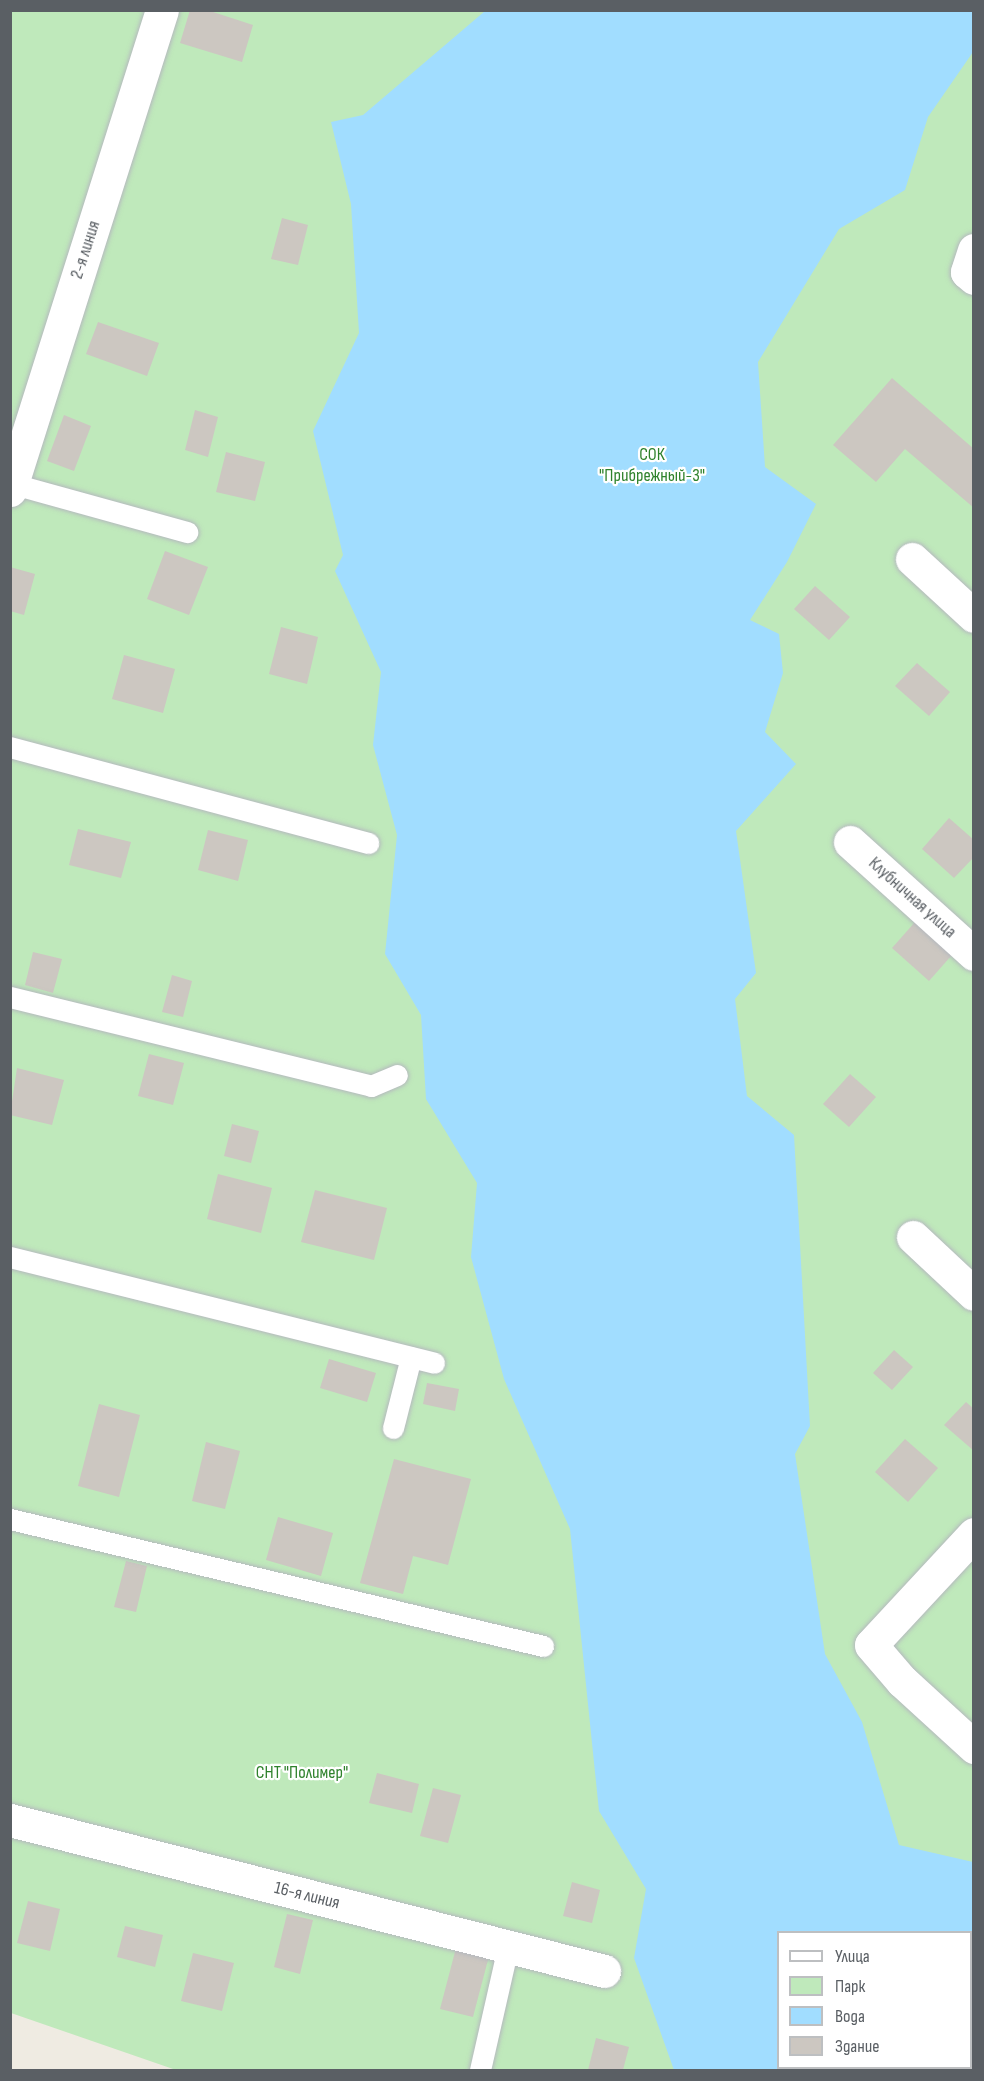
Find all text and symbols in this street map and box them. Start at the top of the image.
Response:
street label: 2-я линия [66,218,106,282]
park label: СОК "Прибрежный-3" [599,445,705,488]
street label: Клубничная улица [864,853,960,943]
park label: СНТ "Полимер" [256,1762,348,1784]
street label: 16-я линия [272,1877,342,1915]
legend [777,1931,972,2069]
text: Улица [835,1946,870,1967]
text: Парк [835,1976,865,1997]
text: Вода [835,2006,865,2027]
text: Здание [835,2036,880,2057]

